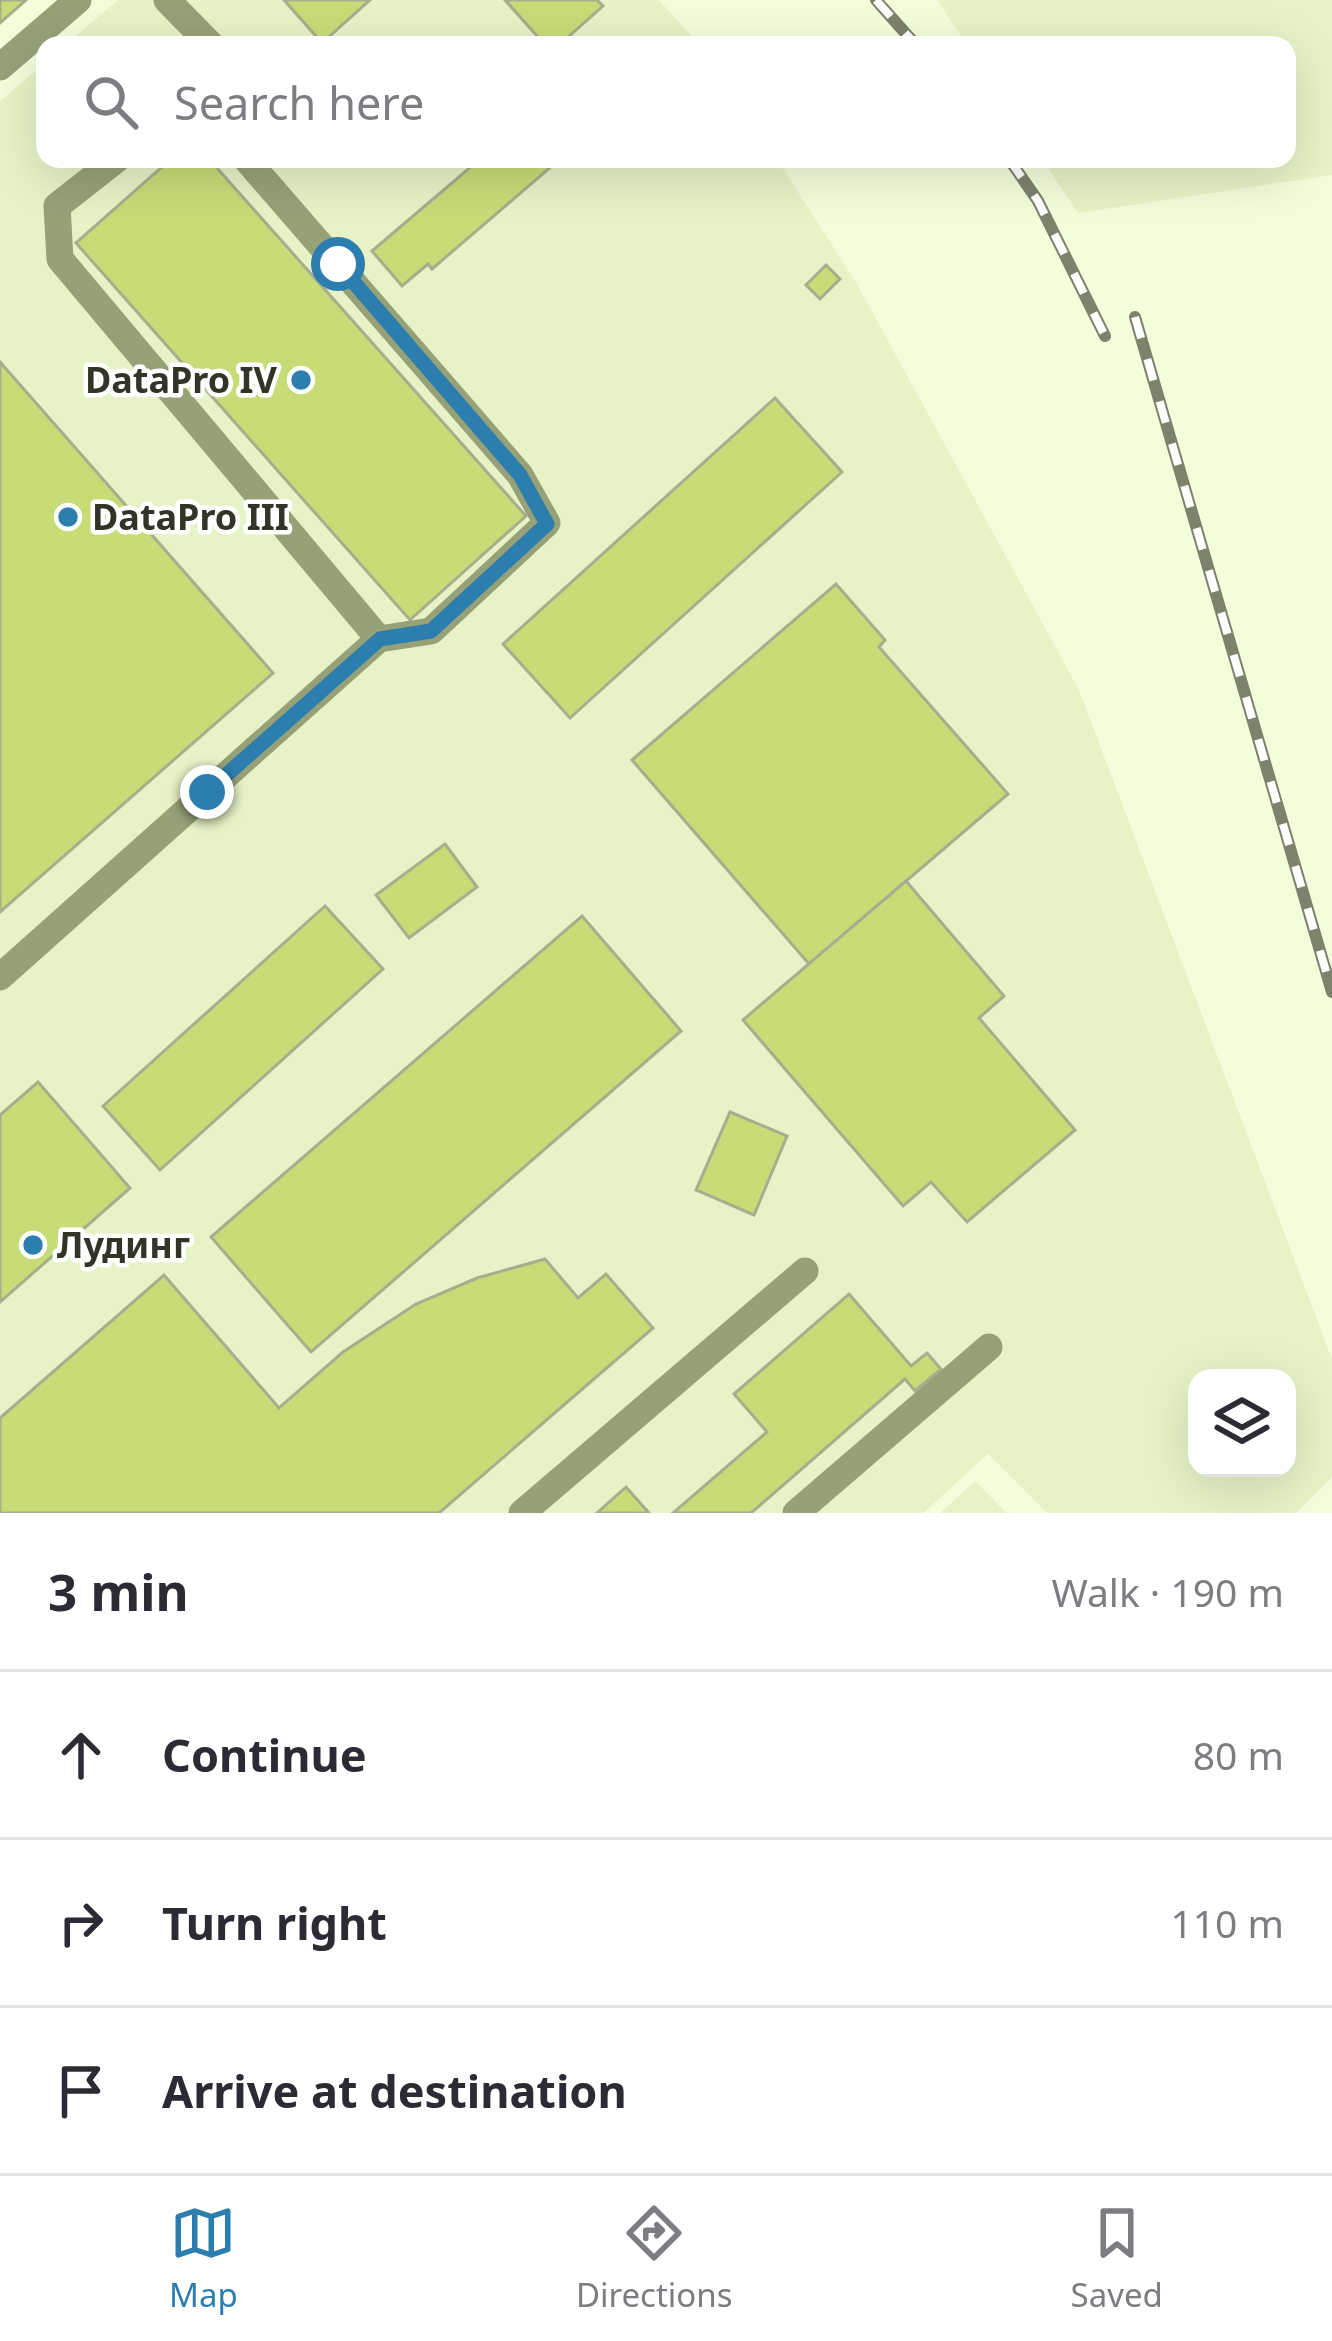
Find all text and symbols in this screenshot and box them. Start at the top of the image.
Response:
search box [36,36,1296,168]
icon: search [78,69,144,135]
text: Search here [174,72,424,133]
route start [311,237,365,291]
place label: DataPro IV [85,355,278,404]
marker: DataPro IV [288,367,314,393]
place label: DataPro III [92,492,289,541]
marker: DataPro III [55,504,81,530]
route end [180,765,234,819]
place label: Лудинг [57,1220,190,1269]
marker: Лудинг [20,1232,46,1258]
map controls [1188,1369,1296,1477]
button: layers [1188,1369,1296,1477]
text: 3 min [48,1556,189,1626]
text: Walk · 190 m [1051,1565,1284,1618]
icon: ahead [48,1722,114,1788]
text: Continue [162,1724,367,1785]
text: 80 m [1193,1728,1284,1781]
icon: right [48,1890,114,1956]
text: Turn right [162,1892,387,1953]
text: 110 m [1170,1896,1284,1949]
icon: arrive [48,2058,114,2124]
text: Arrive at destination [162,2060,627,2121]
tab: Map [169,2200,238,2317]
tab: Directions [576,2200,733,2317]
tab: Saved [1071,2200,1163,2317]

